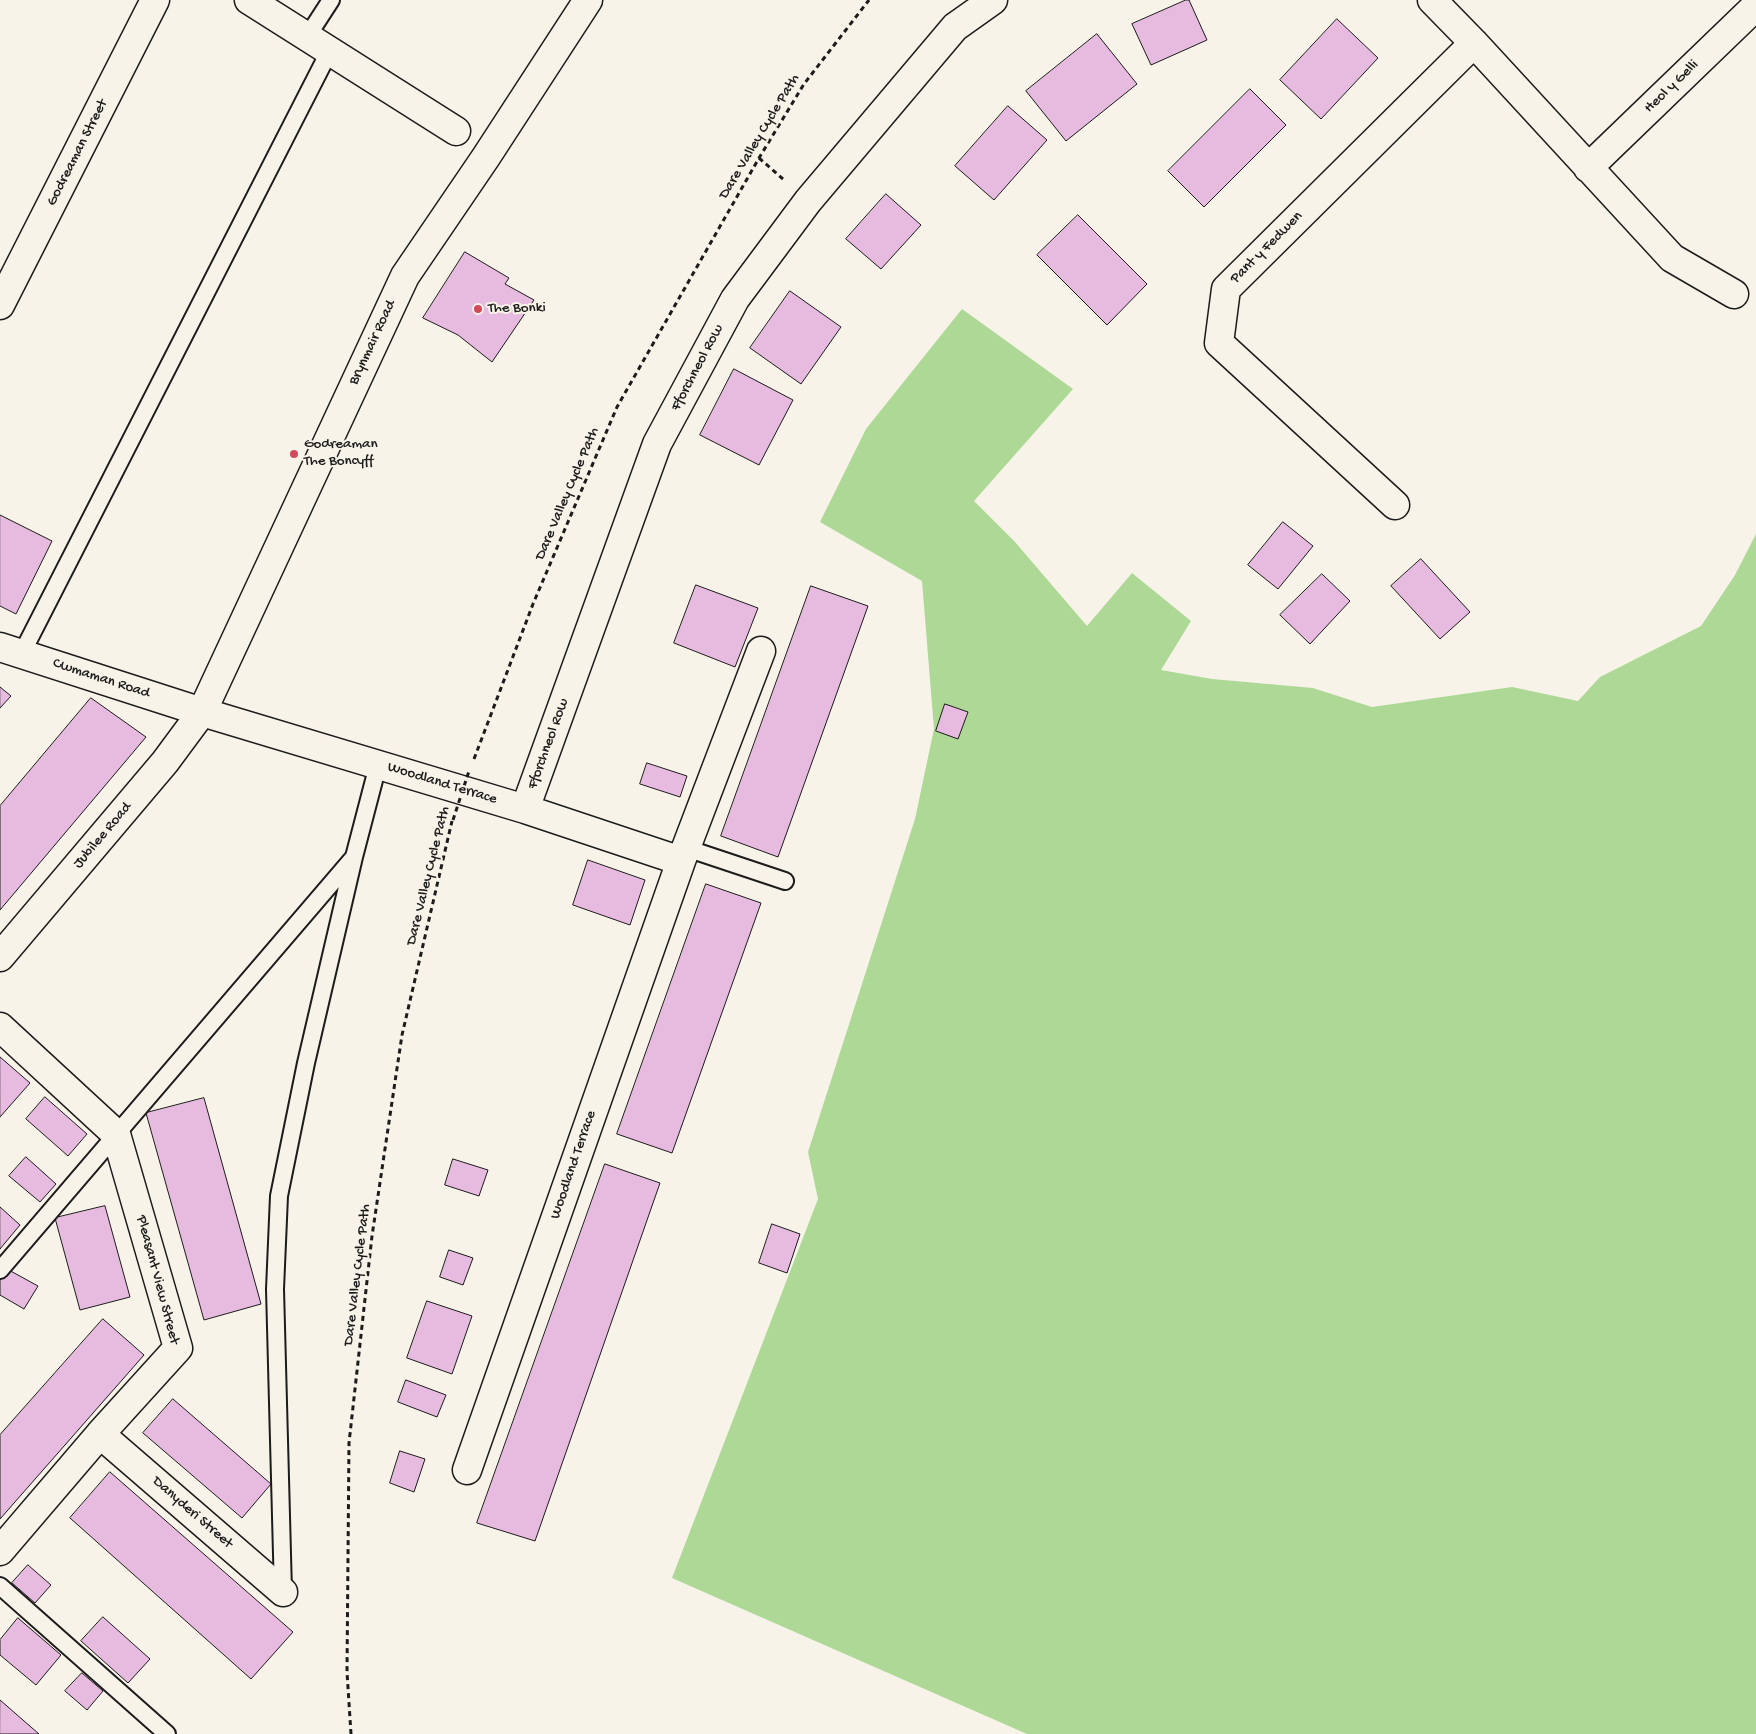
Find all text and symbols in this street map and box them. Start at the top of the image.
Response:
street label: Heol y Gelli [1641,57,1703,117]
street label: Dare Valley Cycle Path [716,71,804,203]
street label: Godreaman Street [43,97,113,209]
street label: Pant y Fedwen [1227,208,1307,288]
street label: Brynmair Road [346,298,400,388]
place label: The Bonki [488,300,546,318]
marker: The Bonki [472,303,484,315]
street label: Fforchneol Row [668,322,728,414]
street label: Dare Valley Cycle Path [532,425,604,563]
place label: Godreaman The Boncyff [304,436,378,471]
marker: Godreaman The Boncyff [288,448,300,460]
street label: Cwmaman Road [50,655,152,703]
street label: Fforchneol Row [524,696,574,792]
street label: Woodland Terrace [385,759,499,809]
street label: Jubilee Road [70,799,136,873]
street label: Dare Valley Cycle Path [403,805,455,947]
street label: Woodland Terrace [547,1108,601,1222]
street label: Dare Valley Cycle Path [340,1203,376,1347]
street label: Pleasant View Street [131,1214,183,1346]
street label: Danyderi Street [148,1473,236,1553]

